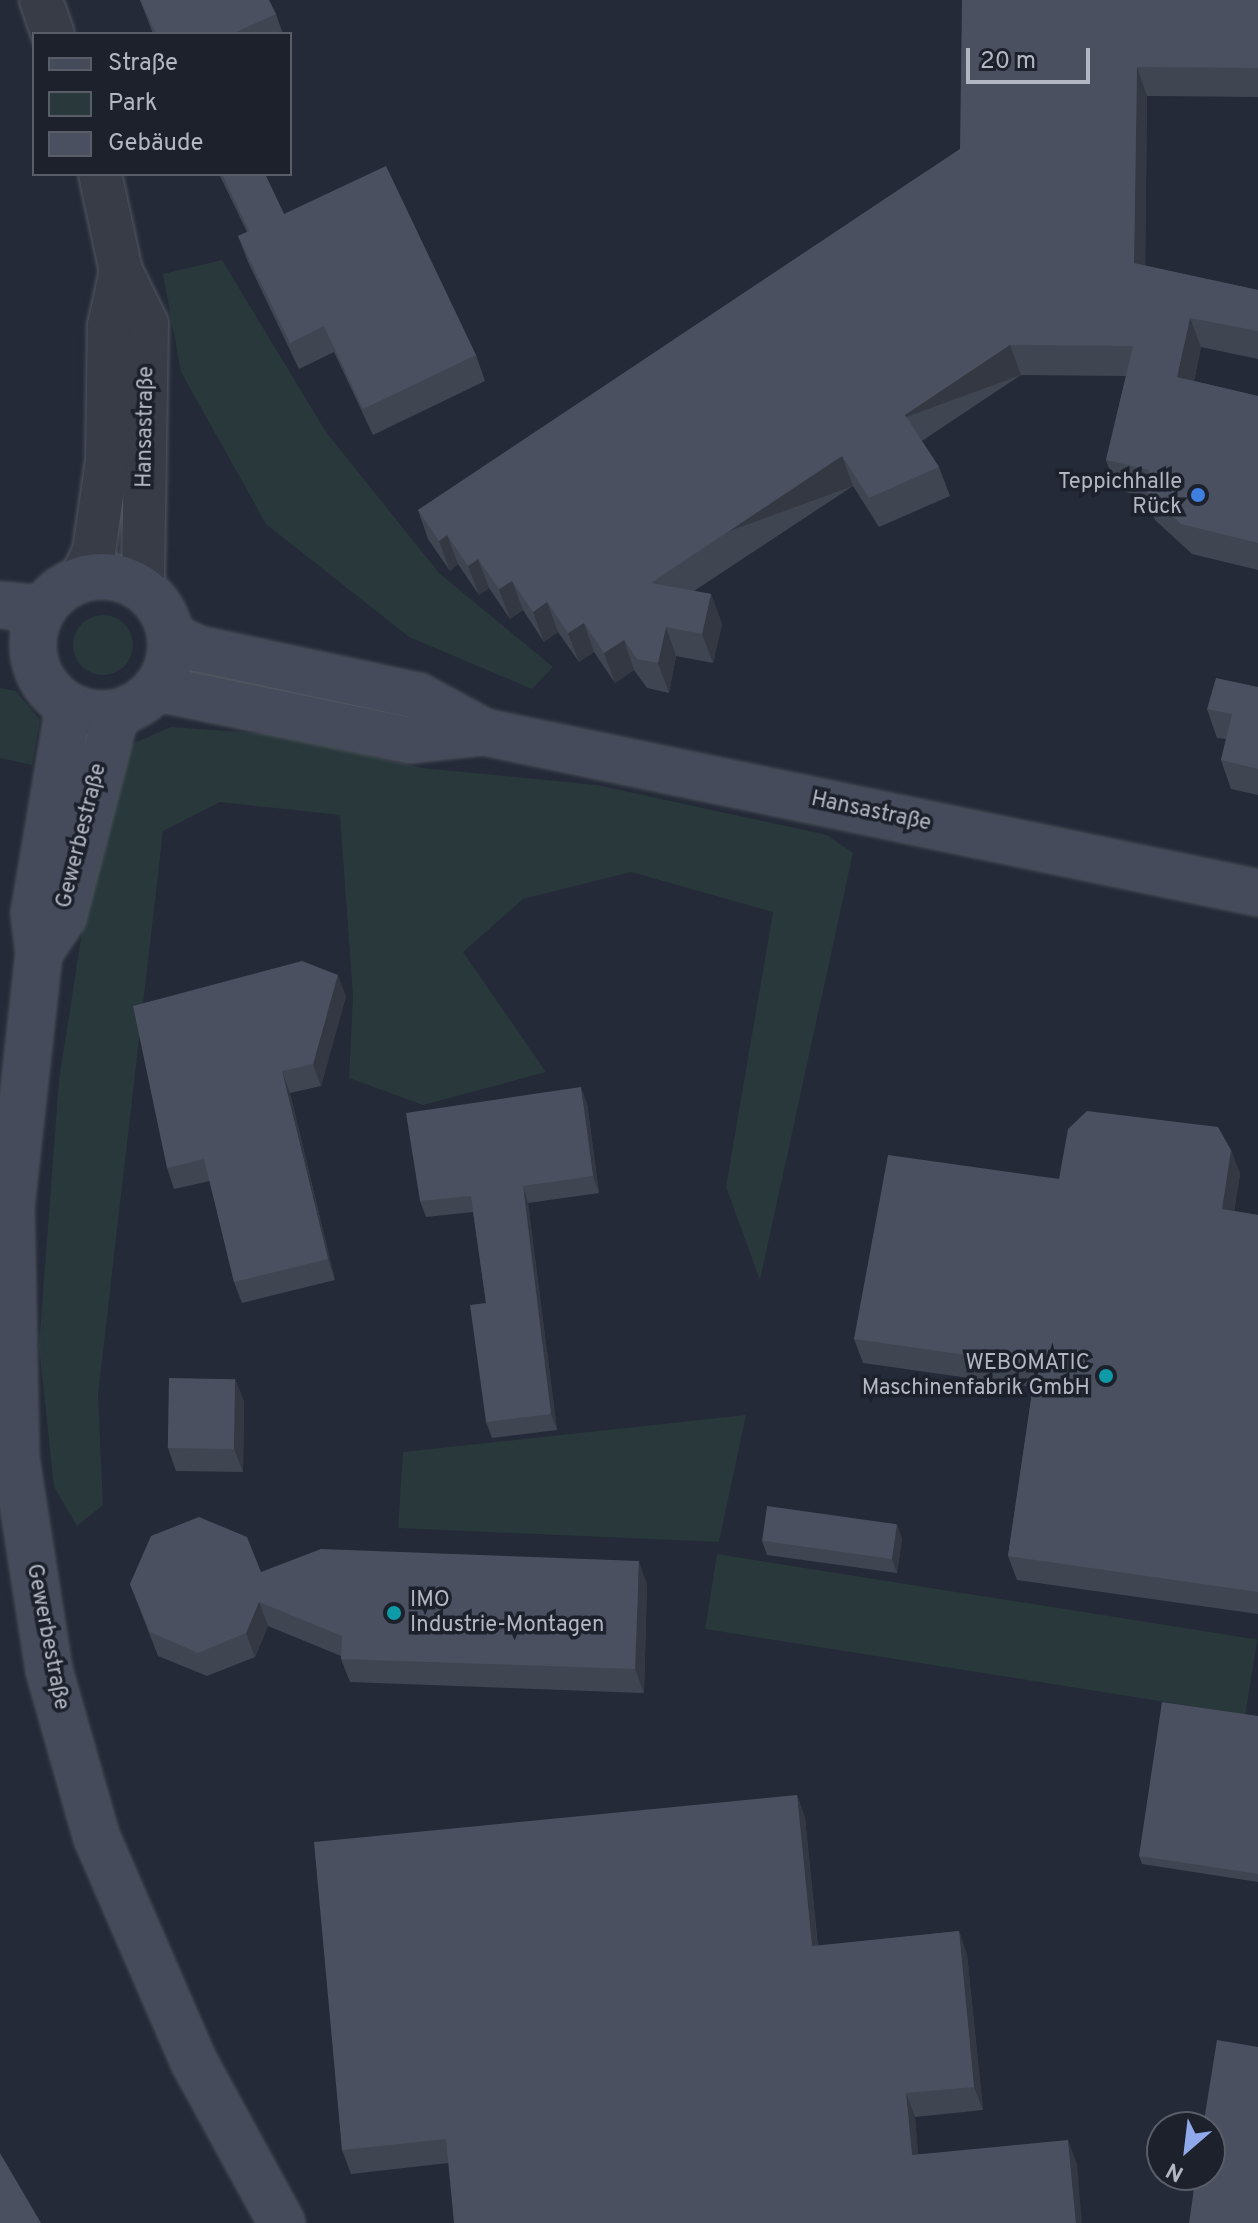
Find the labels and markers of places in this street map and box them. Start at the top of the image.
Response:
place label: Teppichhalle Rück [1058,469,1182,520]
marker: Teppichhalle Rück [1189,486,1207,504]
place label: WEBOMATIC Maschinenfabrik GmbH [862,1350,1090,1402]
marker: WEBOMATIC Maschinenfabrik GmbH [1097,1367,1115,1385]
place label: IMO Industrie-Montagen [410,1587,605,1638]
marker: IMO Industrie-Montagen [385,1604,403,1622]

